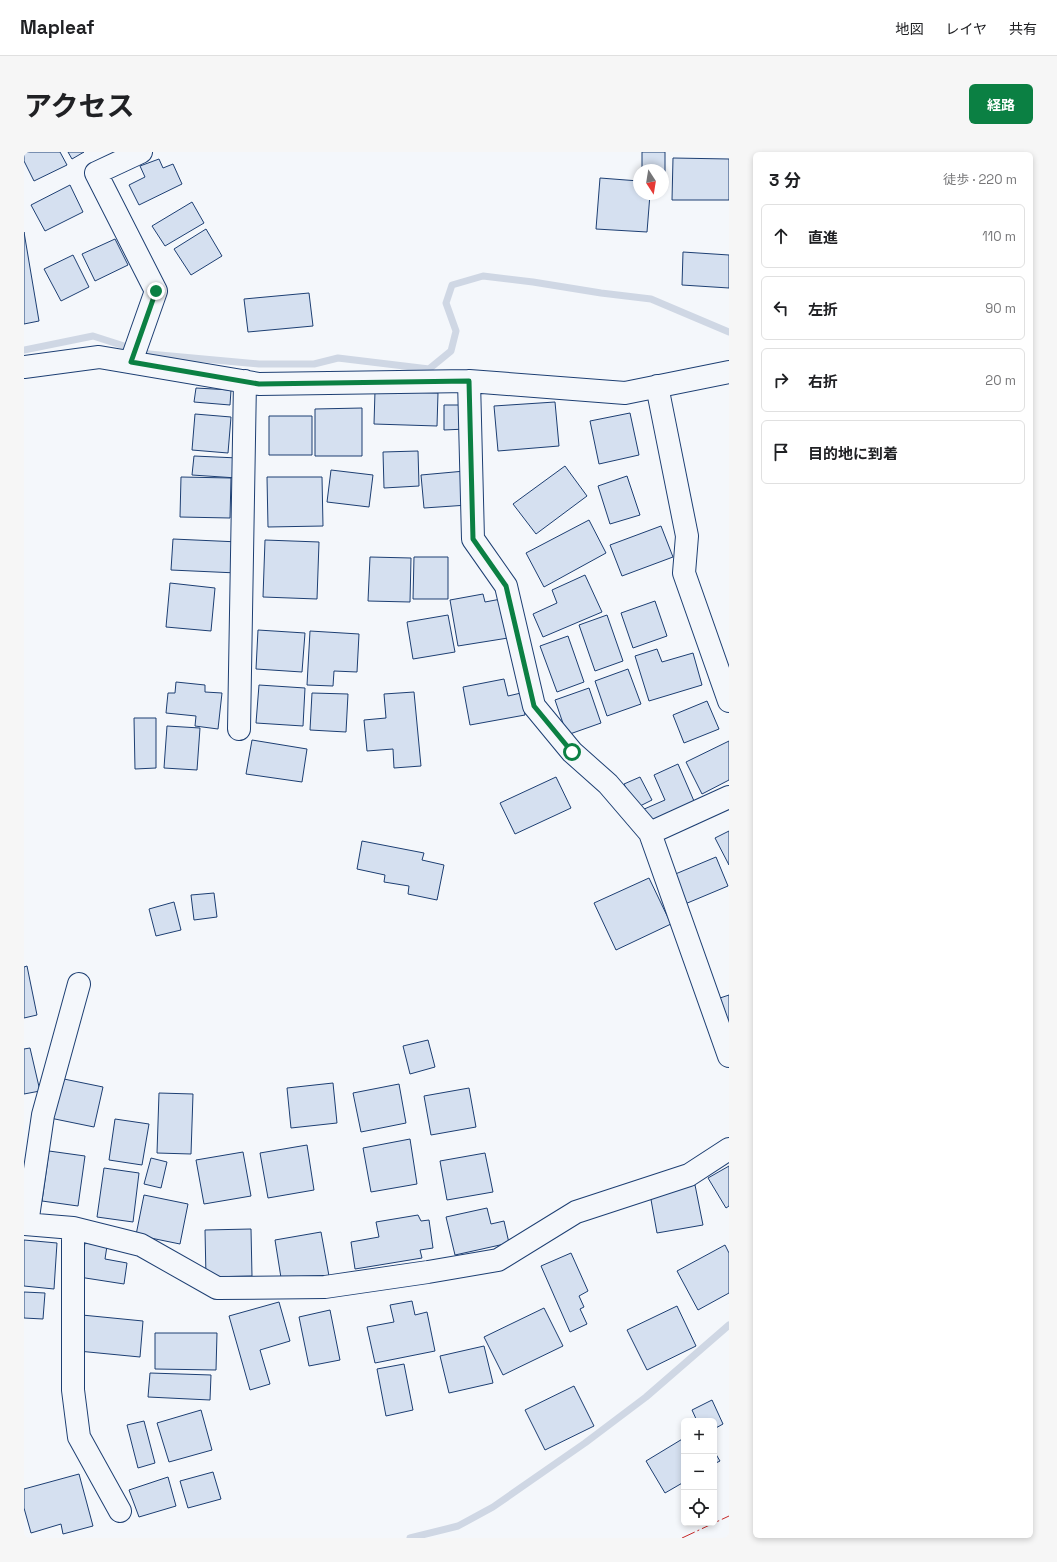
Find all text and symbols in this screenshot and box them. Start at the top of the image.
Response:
text: Mapleaf [20,15,94,40]
text: 地図 [895,20,923,38]
text: レイヤ [945,20,987,38]
text: 共有 [1009,20,1037,38]
button: 経路 [969,84,1033,124]
text: アクセス [24,88,135,124]
north arrow [633,164,669,200]
text: 3 分 [769,169,801,191]
text: 徒歩 · 220 m [943,171,1017,188]
icon: ahead [770,225,792,247]
text: 直進 [808,228,838,247]
text: 110 m [982,228,1016,245]
route end [147,282,165,300]
icon: left [770,297,792,319]
text: 左折 [808,300,838,319]
text: 90 m [985,300,1016,317]
icon: right [770,369,792,391]
text: 右折 [808,372,838,391]
text: 20 m [985,372,1016,389]
icon: arrive [770,441,792,463]
text: 目的地に到着 [808,444,898,463]
route start [563,743,581,761]
map controls [681,1418,717,1526]
button: + [681,1418,717,1454]
button: − [681,1454,717,1490]
button: locate [681,1490,717,1526]

